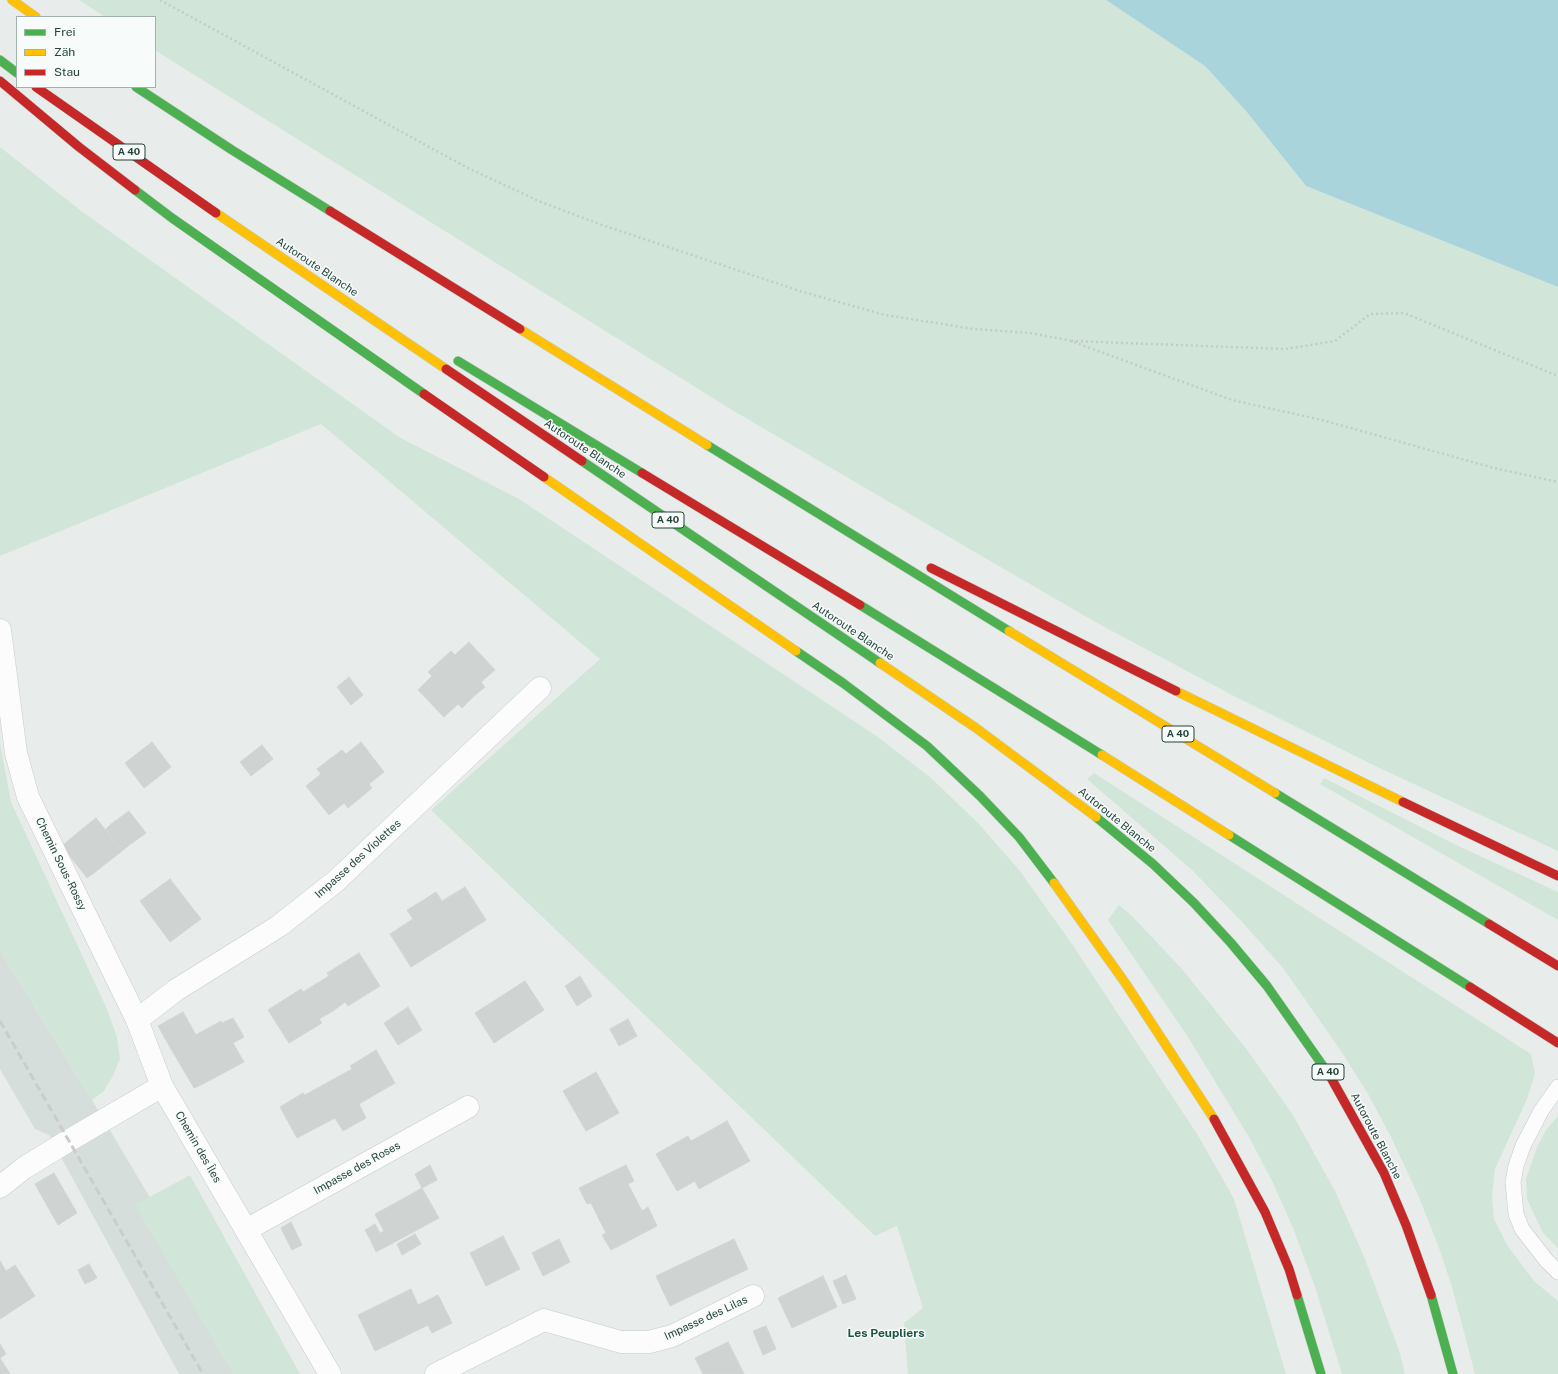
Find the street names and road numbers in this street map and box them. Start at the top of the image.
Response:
road number: A 40 [113,144,145,160]
street label: Autoroute Blanche [274,235,360,299]
street label: Autoroute Blanche [542,417,628,481]
road number: A 40 [652,512,684,528]
street label: Autoroute Blanche [810,599,896,663]
road number: A 40 [1162,726,1194,742]
street label: Autoroute Blanche [1076,785,1158,855]
street label: Chemin Sous-Rossy [33,815,89,913]
street label: Impasse des Violettes [312,817,404,901]
road number: A 40 [1312,1064,1344,1080]
street label: Autoroute Blanche [1348,1091,1404,1181]
street label: Chemin des Îles [172,1109,224,1185]
street label: Impasse des Roses [311,1139,403,1197]
street label: Impasse des Lilas [662,1293,750,1343]

